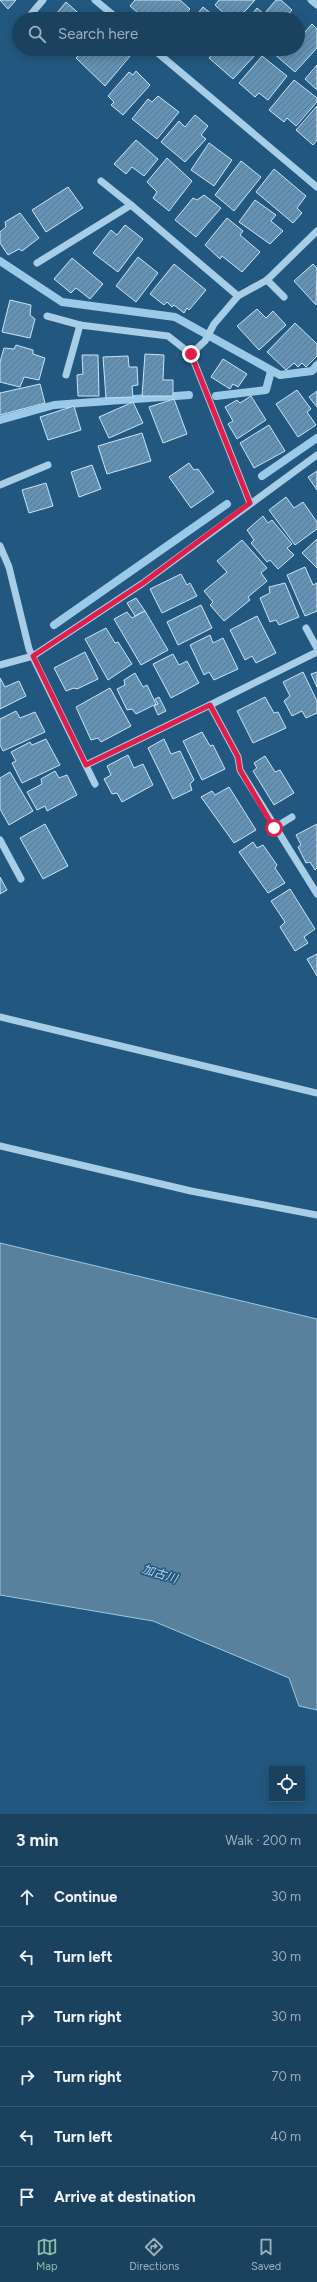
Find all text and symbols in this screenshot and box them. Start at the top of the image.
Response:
search box [12,12,305,56]
icon: search [26,23,48,45]
text: Search here [58,25,138,43]
route end [182,345,200,363]
route start [265,819,283,837]
water label: 加古川 [141,1562,181,1587]
map controls [269,1766,305,1802]
button: locate [269,1766,305,1802]
text: 3 min [16,1830,58,1850]
text: Walk · 200 m [225,1833,301,1848]
icon: ahead [16,1886,38,1908]
text: Continue [54,1888,117,1906]
text: 30 m [271,1889,301,1904]
icon: left [16,1946,38,1968]
text: Turn left [54,1948,112,1966]
text: 30 m [271,1949,301,1964]
icon: right [16,2006,38,2028]
text: Turn right [54,2008,122,2026]
text: 30 m [271,2009,301,2024]
icon: right [16,2066,38,2088]
text: Turn right [54,2068,122,2086]
text: 70 m [271,2069,301,2084]
icon: left [16,2126,38,2148]
text: Turn left [54,2128,112,2146]
text: 40 m [270,2129,301,2144]
icon: arrive [16,2186,38,2208]
text: Arrive at destination [54,2188,195,2206]
tab: Map [36,2236,58,2273]
tab: Directions [129,2236,179,2273]
tab: Saved [251,2236,281,2273]

